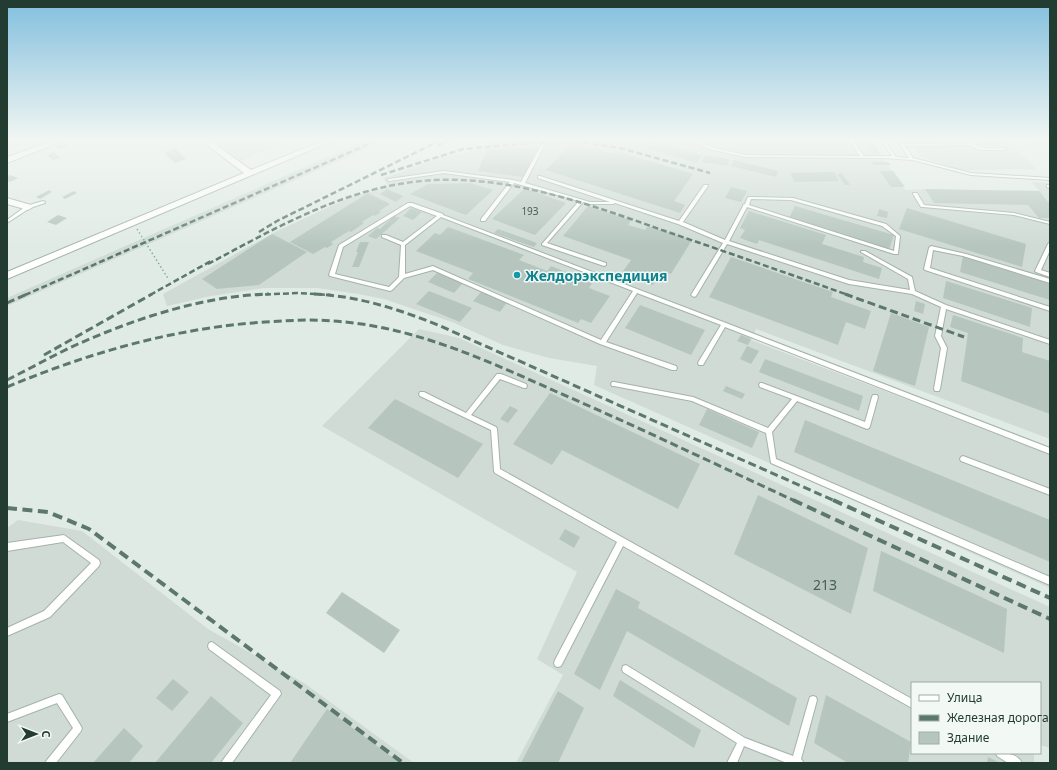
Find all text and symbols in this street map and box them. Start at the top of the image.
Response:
house number: 19З [521,204,539,218]
place label: Желдорэкспедиция [525,266,668,285]
marker: Желдорэкспедиция [512,270,522,280]
house number: 21З [813,575,837,594]
legend [911,682,1041,754]
text: Улица [947,689,982,706]
text: Железная дорога [947,709,1049,726]
north arrow [16,714,56,754]
text: Здание [947,729,990,746]
text: С [39,730,54,738]

